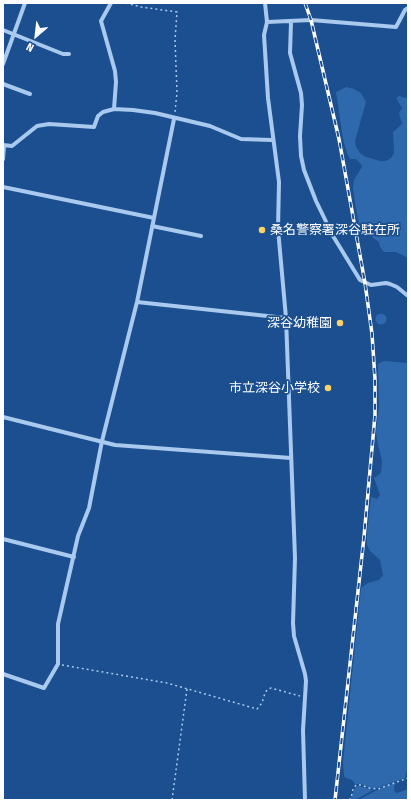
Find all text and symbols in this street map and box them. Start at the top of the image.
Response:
north arrow [16,16,56,56]
text: N [24,40,36,54]
place label: 桑名警察署深谷駐在所 [270,222,400,238]
marker: 桑名警察署深谷駐在所 [257,225,267,235]
place label: 深谷幼稚園 [267,315,332,331]
marker: 深谷幼稚園 [335,318,345,328]
place label: 市立深谷小学校 [229,380,320,396]
marker: 市立深谷小学校 [323,383,333,393]

